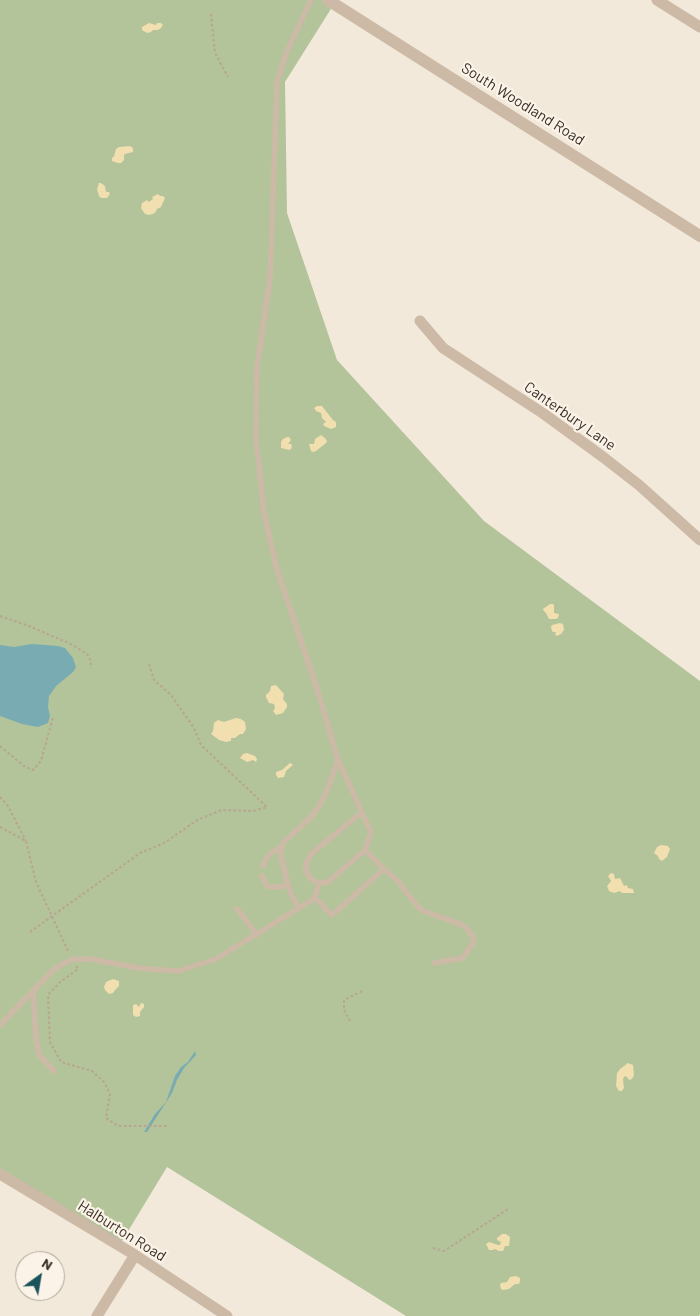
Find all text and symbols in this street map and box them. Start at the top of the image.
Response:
street label: South Woodland Road [458,59,588,149]
street label: Canterbury Lane [521,378,619,454]
street label: Halburton Road [75,1197,169,1265]
north arrow [15,1251,65,1301]
text: N [39,1254,56,1273]

